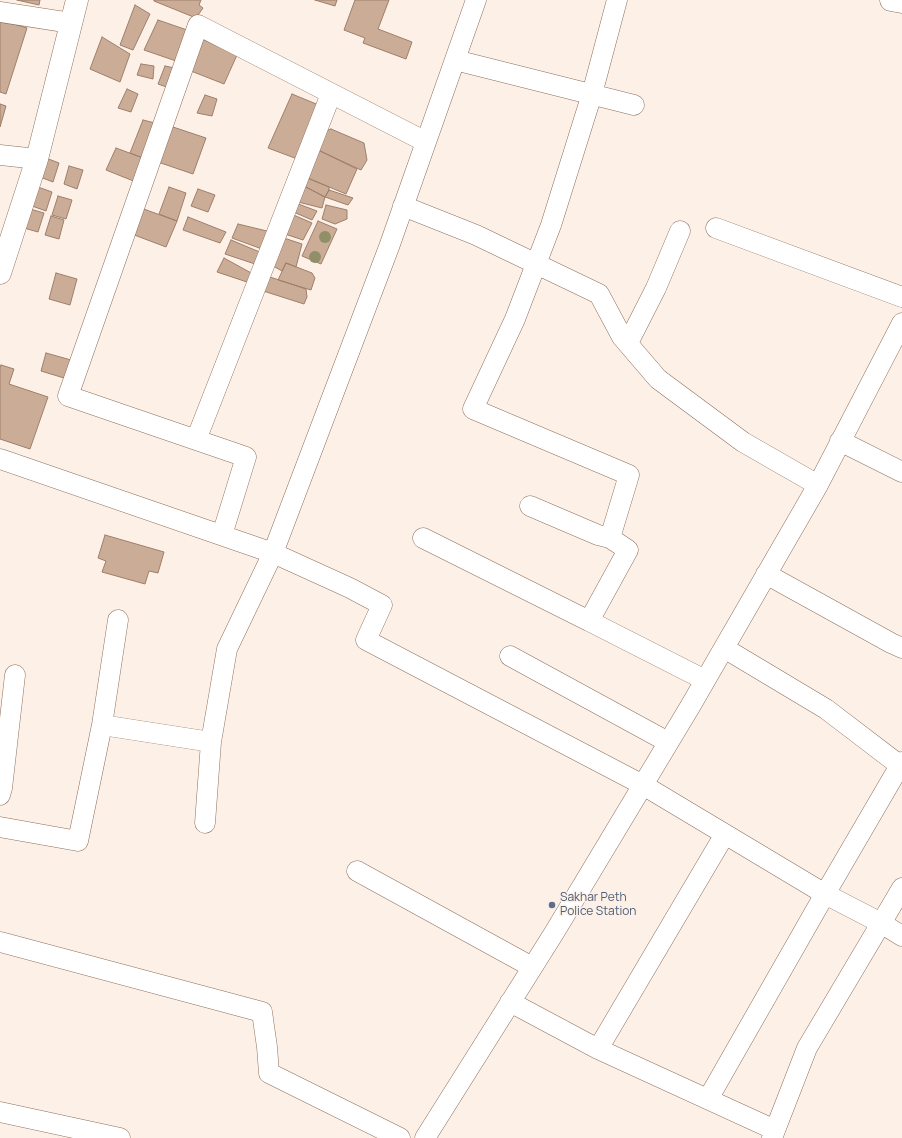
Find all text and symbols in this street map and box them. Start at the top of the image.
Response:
place label: Sakhar Peth Police Station [560,891,636,919]
marker: Sakhar Peth Police Station [547,900,557,910]

